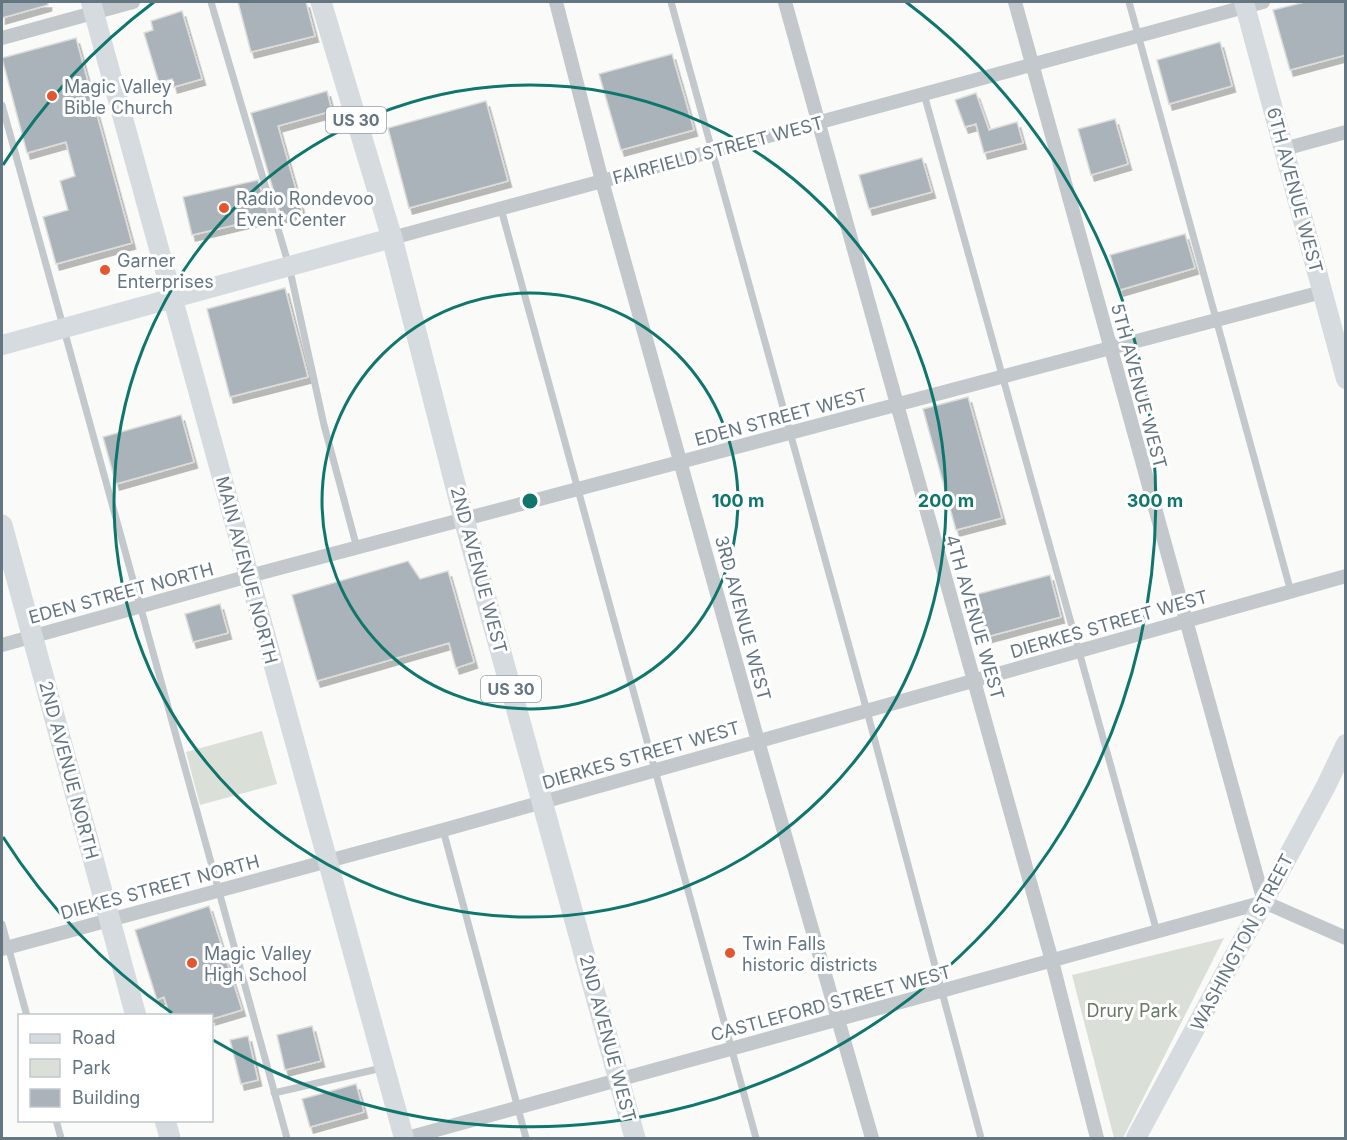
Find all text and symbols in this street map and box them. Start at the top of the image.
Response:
place label: Magic Valley Bible Church [64,76,173,118]
marker: Magic Valley Bible Church [45,89,59,103]
street label: 6TH AVENUE WEST [1263,105,1327,275]
road number: US 30 [326,107,386,133]
street label: FAIRFIELD STREET WEST [610,112,826,188]
place label: Radio Rondevoo Event Center [236,188,374,230]
marker: Radio Rondevoo Event Center [217,201,231,215]
place label: Garner Enterprises [117,250,214,292]
marker: Garner Enterprises [98,263,112,277]
street label: 5TH AVENUE WEST [1107,301,1171,471]
street label: EDEN STREET WEST [692,384,870,450]
street label: MAIN AVENUE NORTH [212,474,282,666]
street label: 2ND AVENUE WEST [447,484,511,656]
text: 100 m [712,490,764,511]
text: 200 m [918,490,974,511]
text: 300 m [1127,490,1183,511]
centre of rings [520,491,540,511]
street label: 4TH AVENUE WEST [941,532,1009,702]
street label: 3RD AVENUE WEST [711,533,775,703]
street label: EDEN STREET NORTH [26,558,216,628]
street label: DIERKES STREET WEST [1008,586,1210,662]
road number: US 30 [481,676,541,702]
street label: 2ND AVENUE NORTH [35,679,103,861]
street label: DIERKES STREET WEST [540,717,742,793]
street label: DIEKES STREET NORTH [58,850,262,924]
street label: WASHINGTON STREET [1187,850,1297,1034]
place label: Twin Falls historic districts [742,933,877,975]
place label: Magic Valley High School [204,943,312,985]
marker: Twin Falls historic districts [723,946,737,960]
street label: 2ND AVENUE WEST [576,952,640,1124]
marker: Magic Valley High School [185,956,199,970]
street label: CASTLEFORD STREET WEST [708,961,954,1045]
park label: Drury Park [1086,1000,1178,1021]
legend [18,1014,213,1122]
text: Road [72,1027,115,1048]
text: Park [72,1057,111,1078]
text: Building [72,1087,140,1108]

